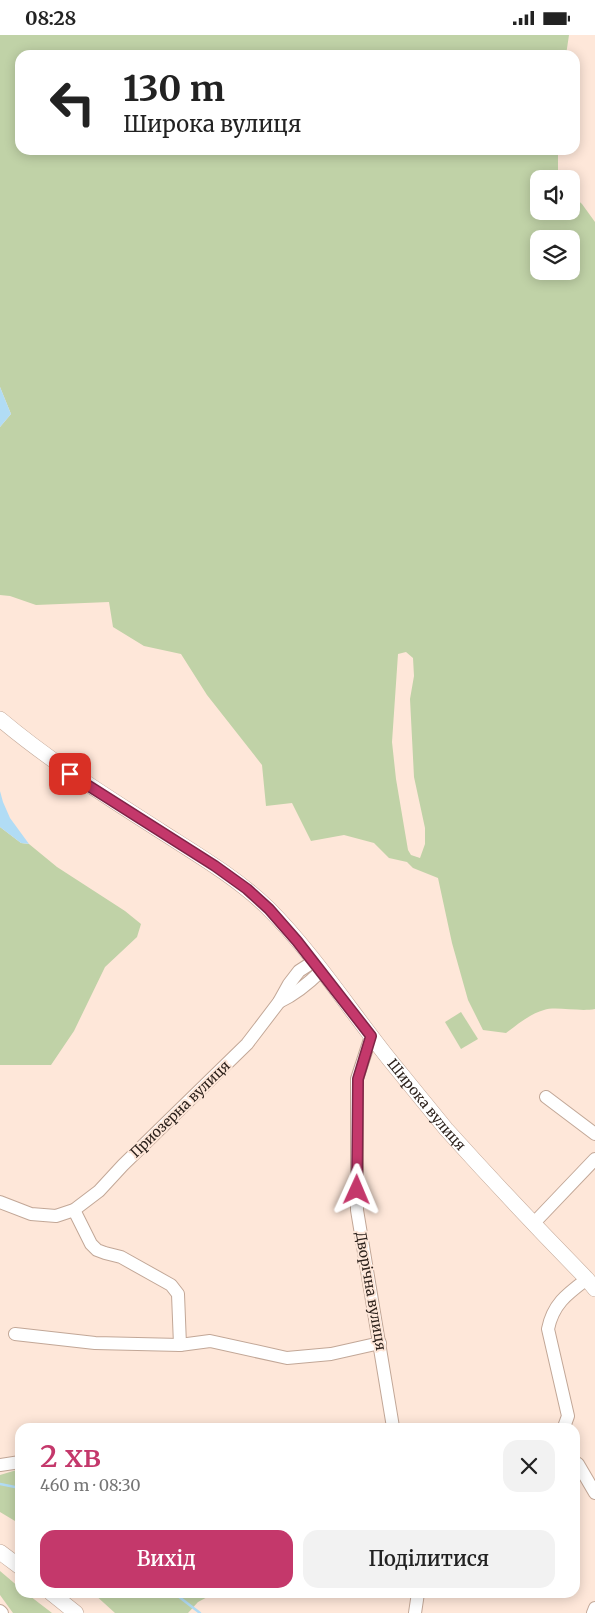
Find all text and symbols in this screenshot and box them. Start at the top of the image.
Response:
text: 08:28 [25,6,76,30]
text: 130 m [123,67,225,111]
icon: left [40,70,105,135]
text: Широка вулиця [123,110,301,138]
map controls [530,170,580,280]
button: sound [530,170,580,220]
button: layers [530,230,580,280]
pin [49,753,91,795]
icon: arrive [56,760,84,788]
street label: Широка вулиця [383,1055,470,1154]
street label: Приозерна вулиця [126,1057,234,1161]
position arrow [330,1163,382,1215]
street label: Дворічна вулиця [352,1230,390,1352]
text: 2 хв [40,1437,101,1475]
button: close [503,1440,555,1492]
text: 460 m · 08:30 [40,1475,141,1495]
button: Вихід [40,1530,293,1588]
button: Поділитися [303,1530,555,1588]

